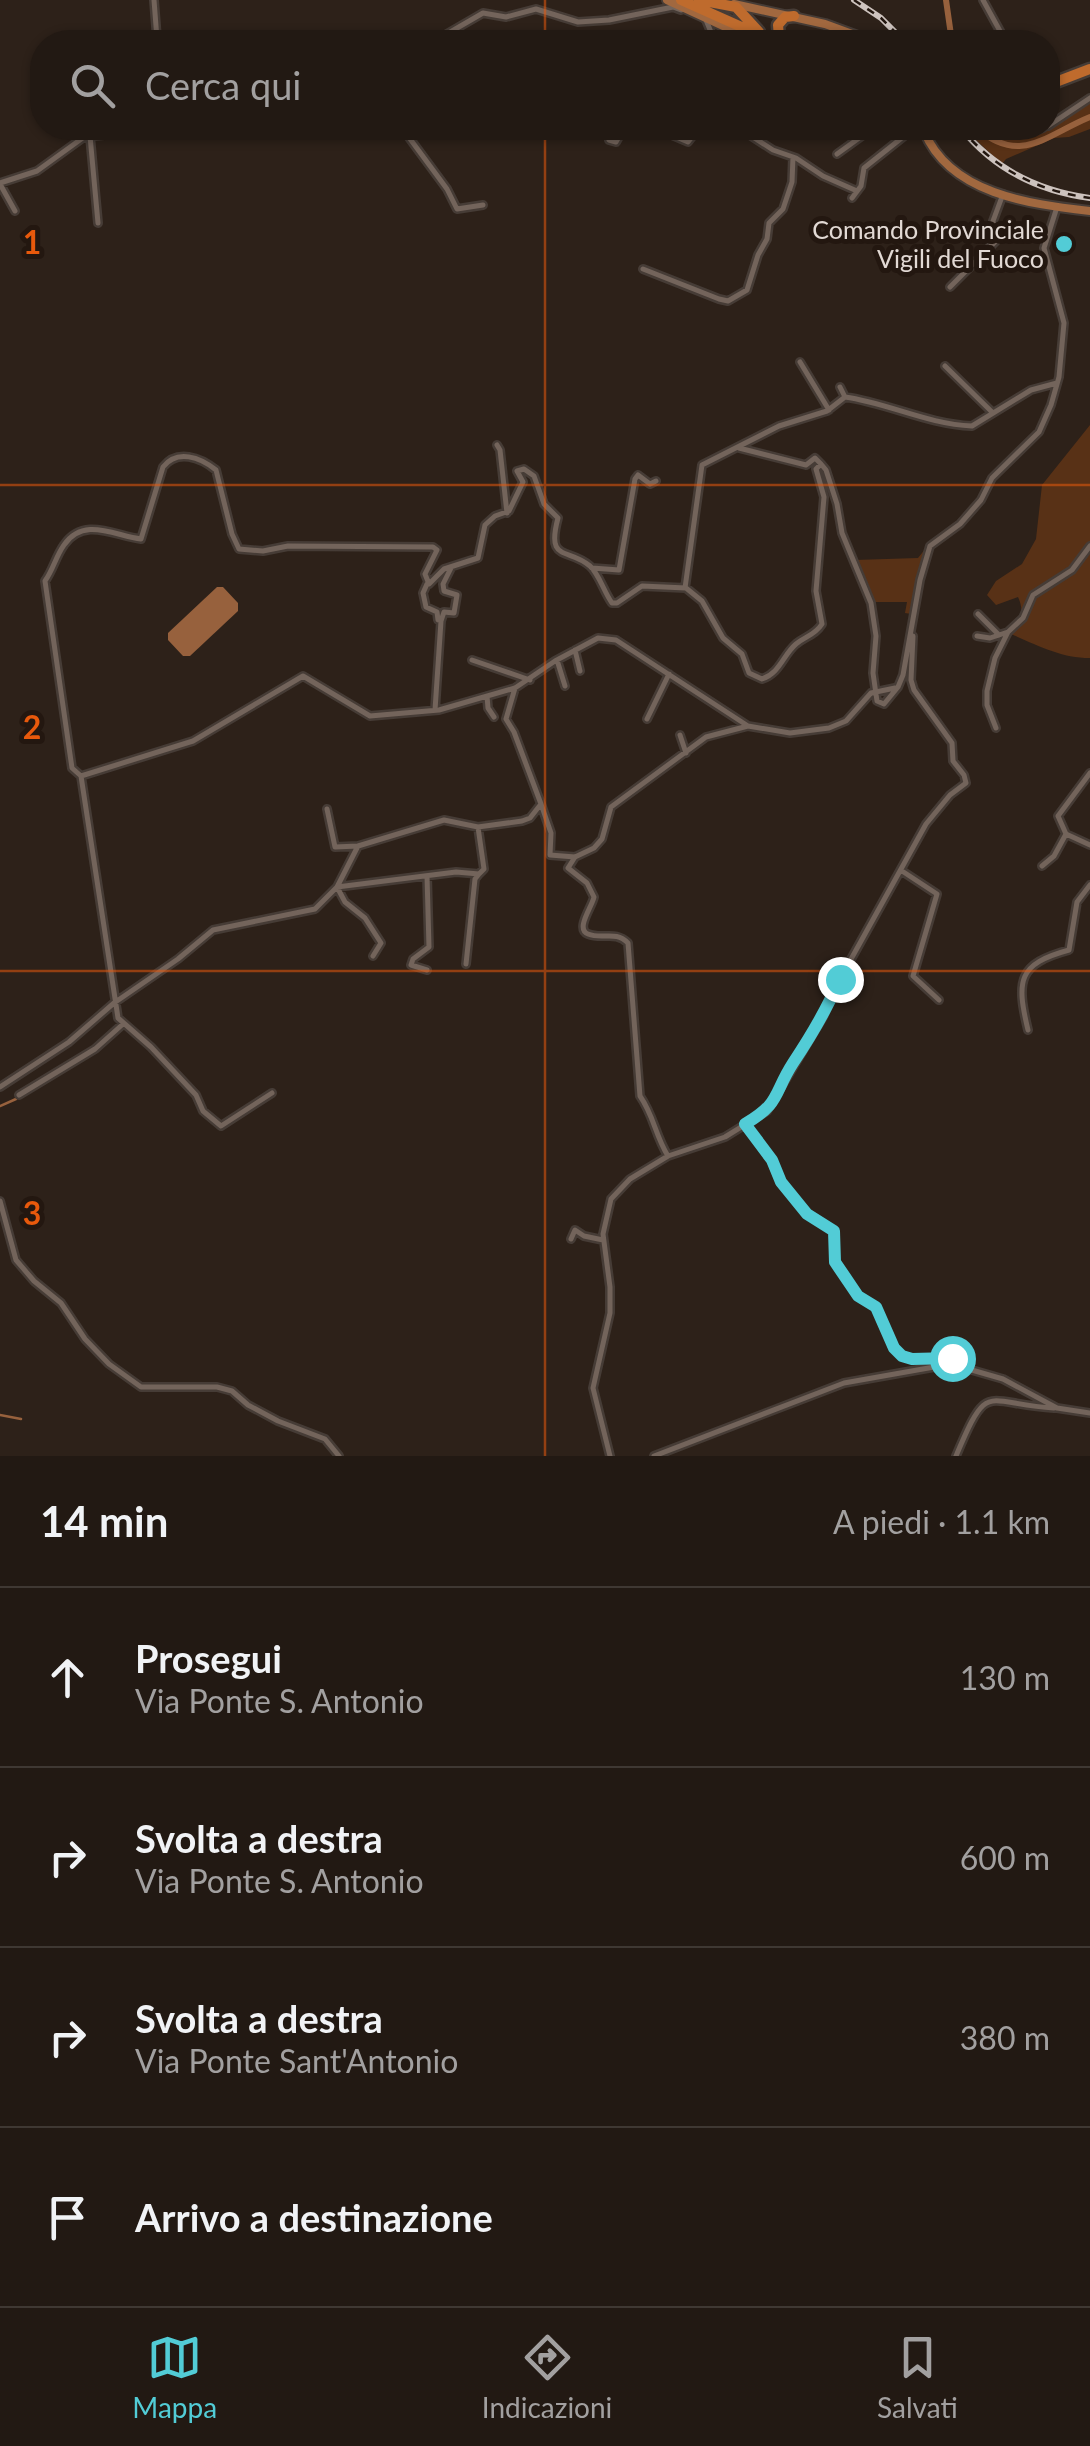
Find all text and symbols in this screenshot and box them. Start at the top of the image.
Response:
search box [30,30,1060,140]
icon: search [65,58,120,113]
text: Cerca qui [145,62,301,108]
place label: Comando Provinciale Vigili del Fuoco [812,214,1044,273]
text: 1 [23,222,41,261]
marker: Comando Provinciale Vigili del Fuoco [1053,233,1075,255]
text: 2 [23,707,41,746]
route end [818,957,864,1003]
text: 3 [23,1193,41,1232]
route start [930,1336,976,1382]
text: 14 min [40,1496,168,1546]
text: A piedi · 1.1 km [833,1502,1050,1541]
text: Prosegui [135,1635,282,1681]
icon: ahead [40,1650,95,1705]
text: 130 m [960,1658,1050,1697]
text: Via Ponte S. Antonio [135,1681,424,1720]
text: Svolta a destra [135,1815,383,1861]
icon: right [40,1830,95,1885]
text: 600 m [960,1838,1050,1877]
text: Via Ponte S. Antonio [135,1861,424,1900]
text: Svolta a destra [135,1995,383,2041]
icon: right [40,2010,95,2065]
text: 380 m [960,2018,1050,2057]
text: Via Ponte Sant'Antonio [135,2041,458,2080]
icon: arrive [40,2190,95,2245]
text: Arrivo a destinazione [135,2194,493,2240]
tab: Mappa [132,2330,217,2424]
tab: Indicazioni [482,2330,612,2424]
tab: Salvati [877,2330,958,2424]

